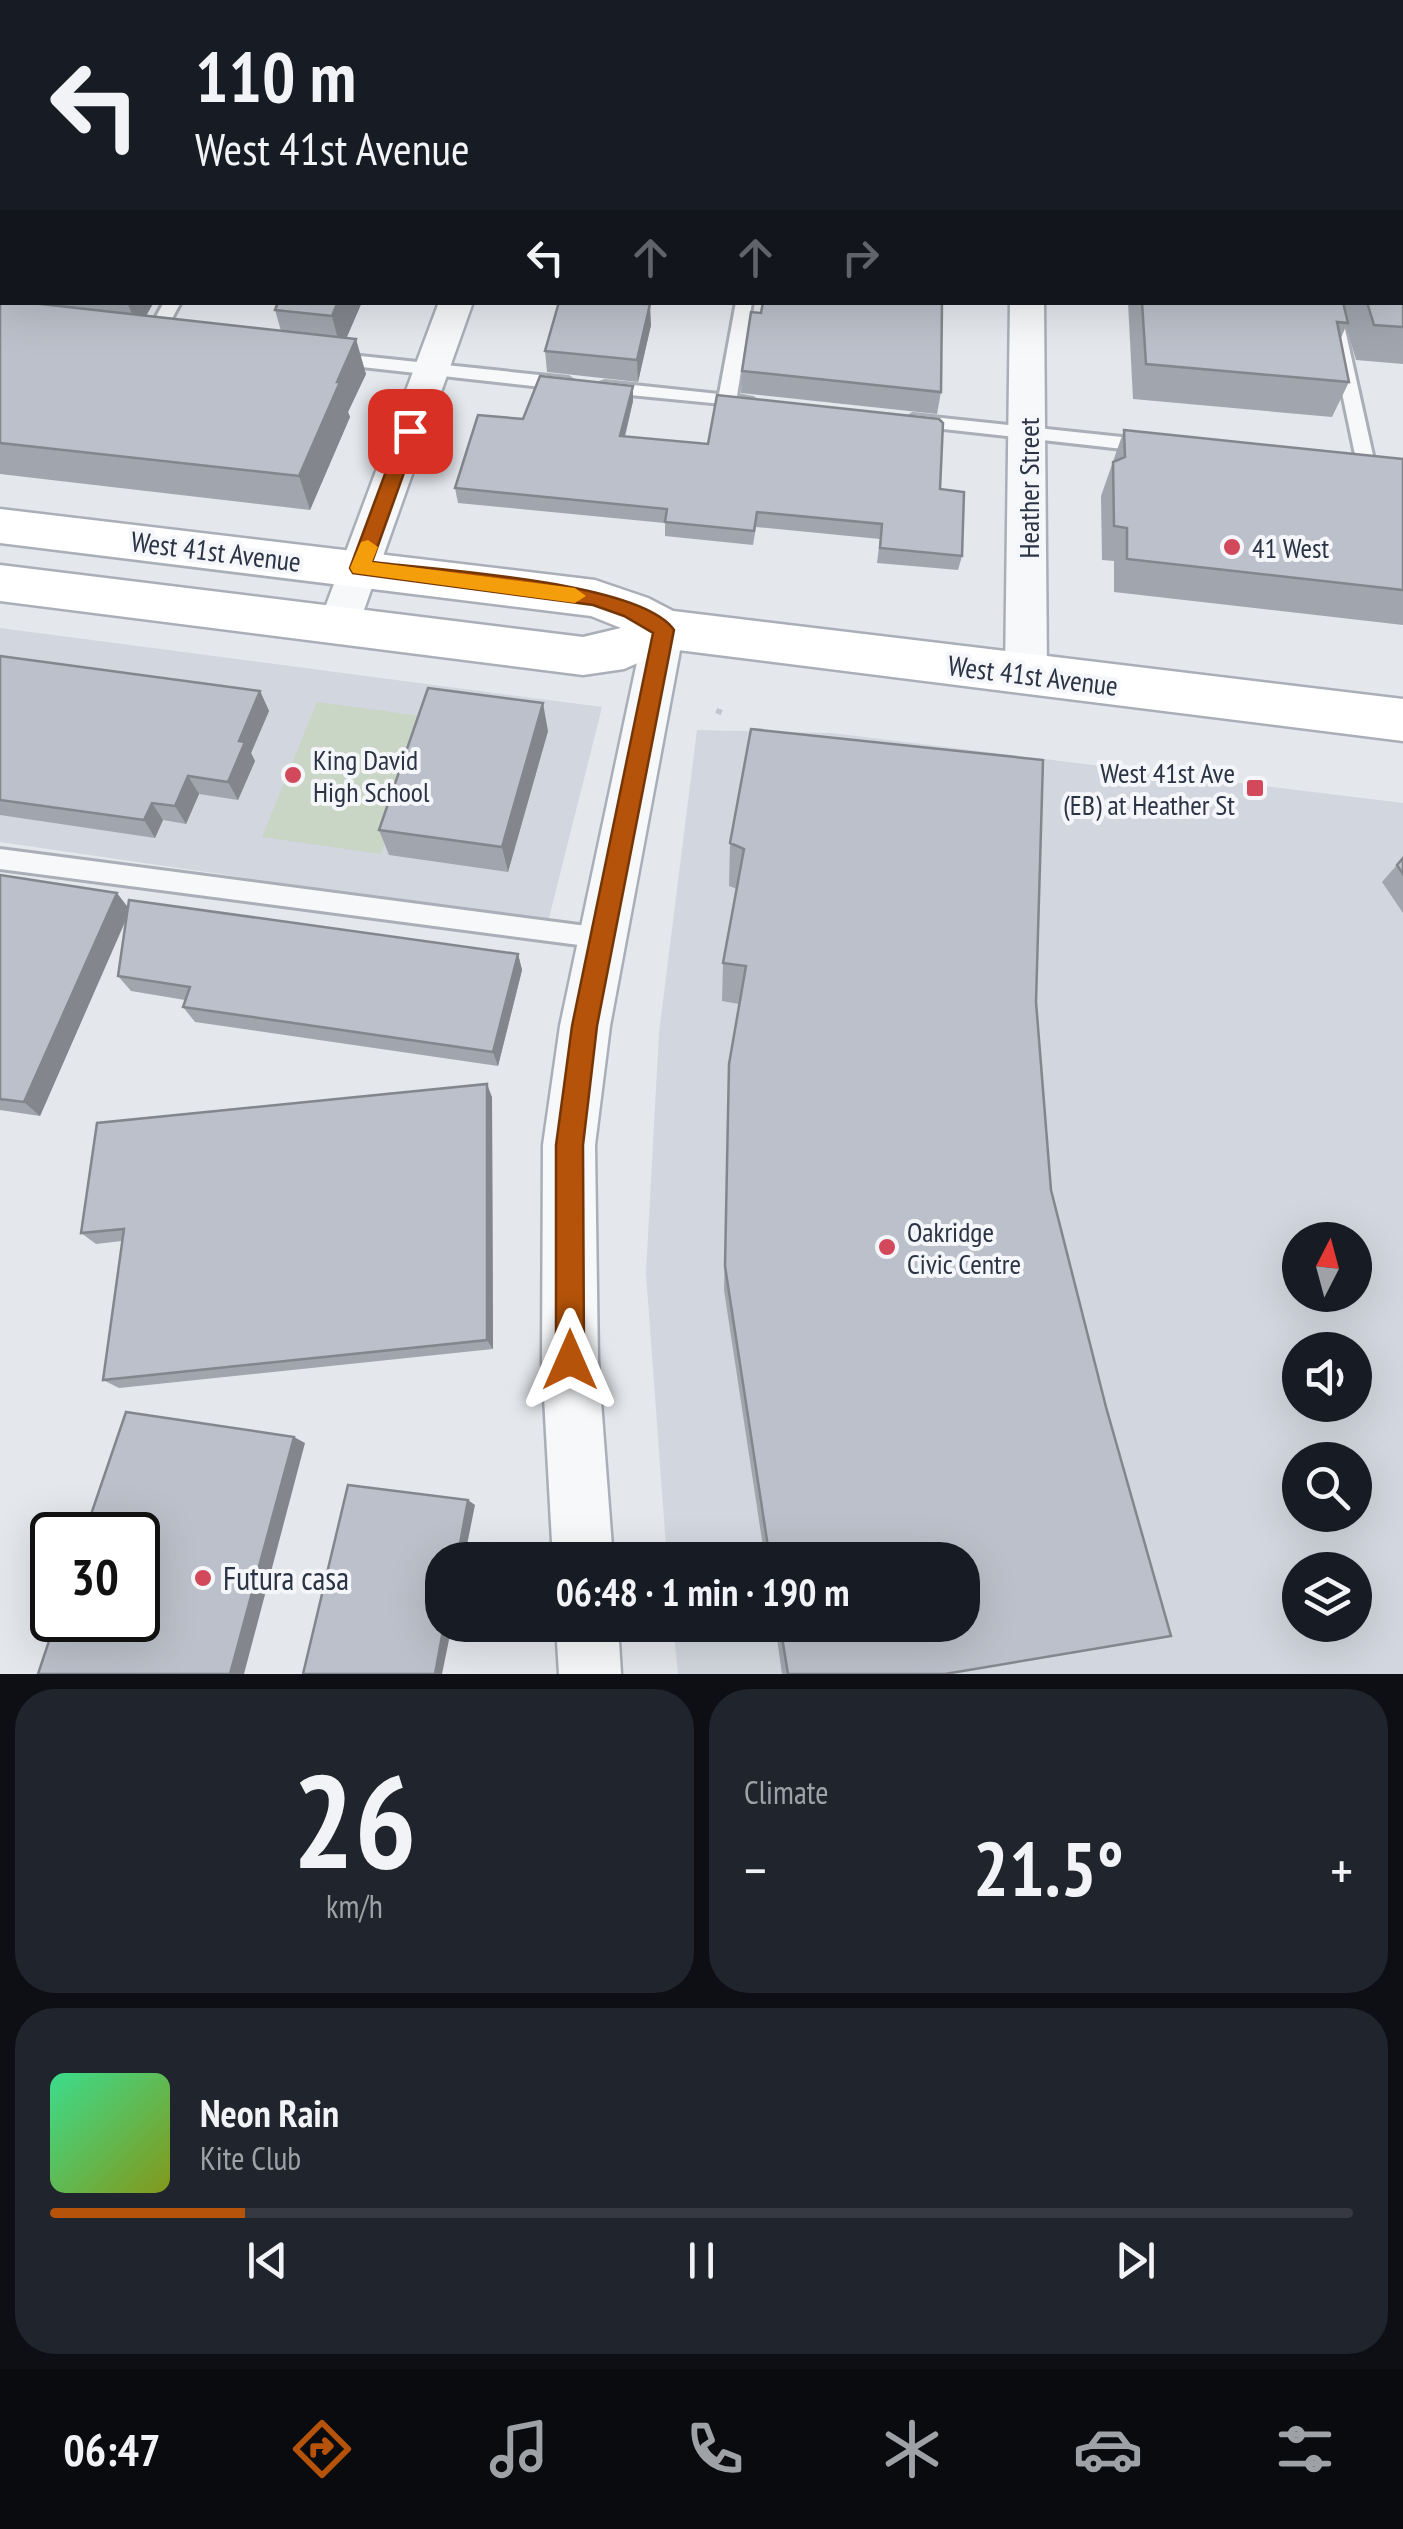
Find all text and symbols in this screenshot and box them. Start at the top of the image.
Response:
text: 110 m [195,31,356,121]
icon: left [30,40,160,170]
text: West 41st Avenue [195,119,470,177]
icon: left [518,230,573,285]
icon: ahead [623,230,678,285]
icon: ahead [728,230,783,285]
icon: right [833,230,888,285]
pin [368,389,453,474]
icon: arrive [383,404,438,459]
street label: Heather Street [1010,417,1047,558]
street label: West 41st Avenue [129,522,303,580]
place label: 41 West [1252,529,1330,566]
marker: 41 West [1221,536,1243,558]
street label: West 41st Avenue [946,646,1120,704]
place label: King David High School [313,741,430,810]
place label: West 41st Ave (EB) at Heather St [1063,754,1235,823]
marker: King David High School [282,764,304,786]
marker: West 41st Ave (EB) at Heather St [1244,777,1266,799]
place label: Oakridge Civic Centre [907,1213,1021,1282]
north arrow [1282,1222,1372,1312]
map controls [1282,1222,1372,1642]
marker: Oakridge Civic Centre [876,1236,898,1258]
position arrow [518,1308,622,1412]
button: sound [1282,1332,1372,1422]
button: search [1282,1442,1372,1532]
speed limit sign: 30 [30,1512,160,1642]
button: layers [1282,1552,1372,1642]
place label: Futura casa [223,1557,349,1599]
marker: Futura casa [192,1567,214,1589]
text: 06:48 · 1 min · 190 m [556,1567,849,1616]
text: 26 [292,1736,417,1904]
text: Climate [744,1771,828,1813]
text: 21.5° [973,1820,1124,1917]
text: − [744,1834,767,1905]
text: + [1330,1834,1353,1905]
text: km/h [326,1885,383,1927]
text: Neon Rain [200,2088,339,2137]
text: Kite Club [200,2137,301,2179]
icon: previous [240,2233,295,2288]
icon: pause [674,2233,729,2288]
icon: next [1108,2233,1163,2288]
icon: directions [287,2414,357,2484]
icon: music [484,2414,554,2484]
icon: phone [680,2414,750,2484]
icon: climate [877,2414,947,2484]
icon: car [1073,2414,1143,2484]
icon: filters [1270,2414,1340,2484]
text: 06:47 [63,2420,161,2478]

